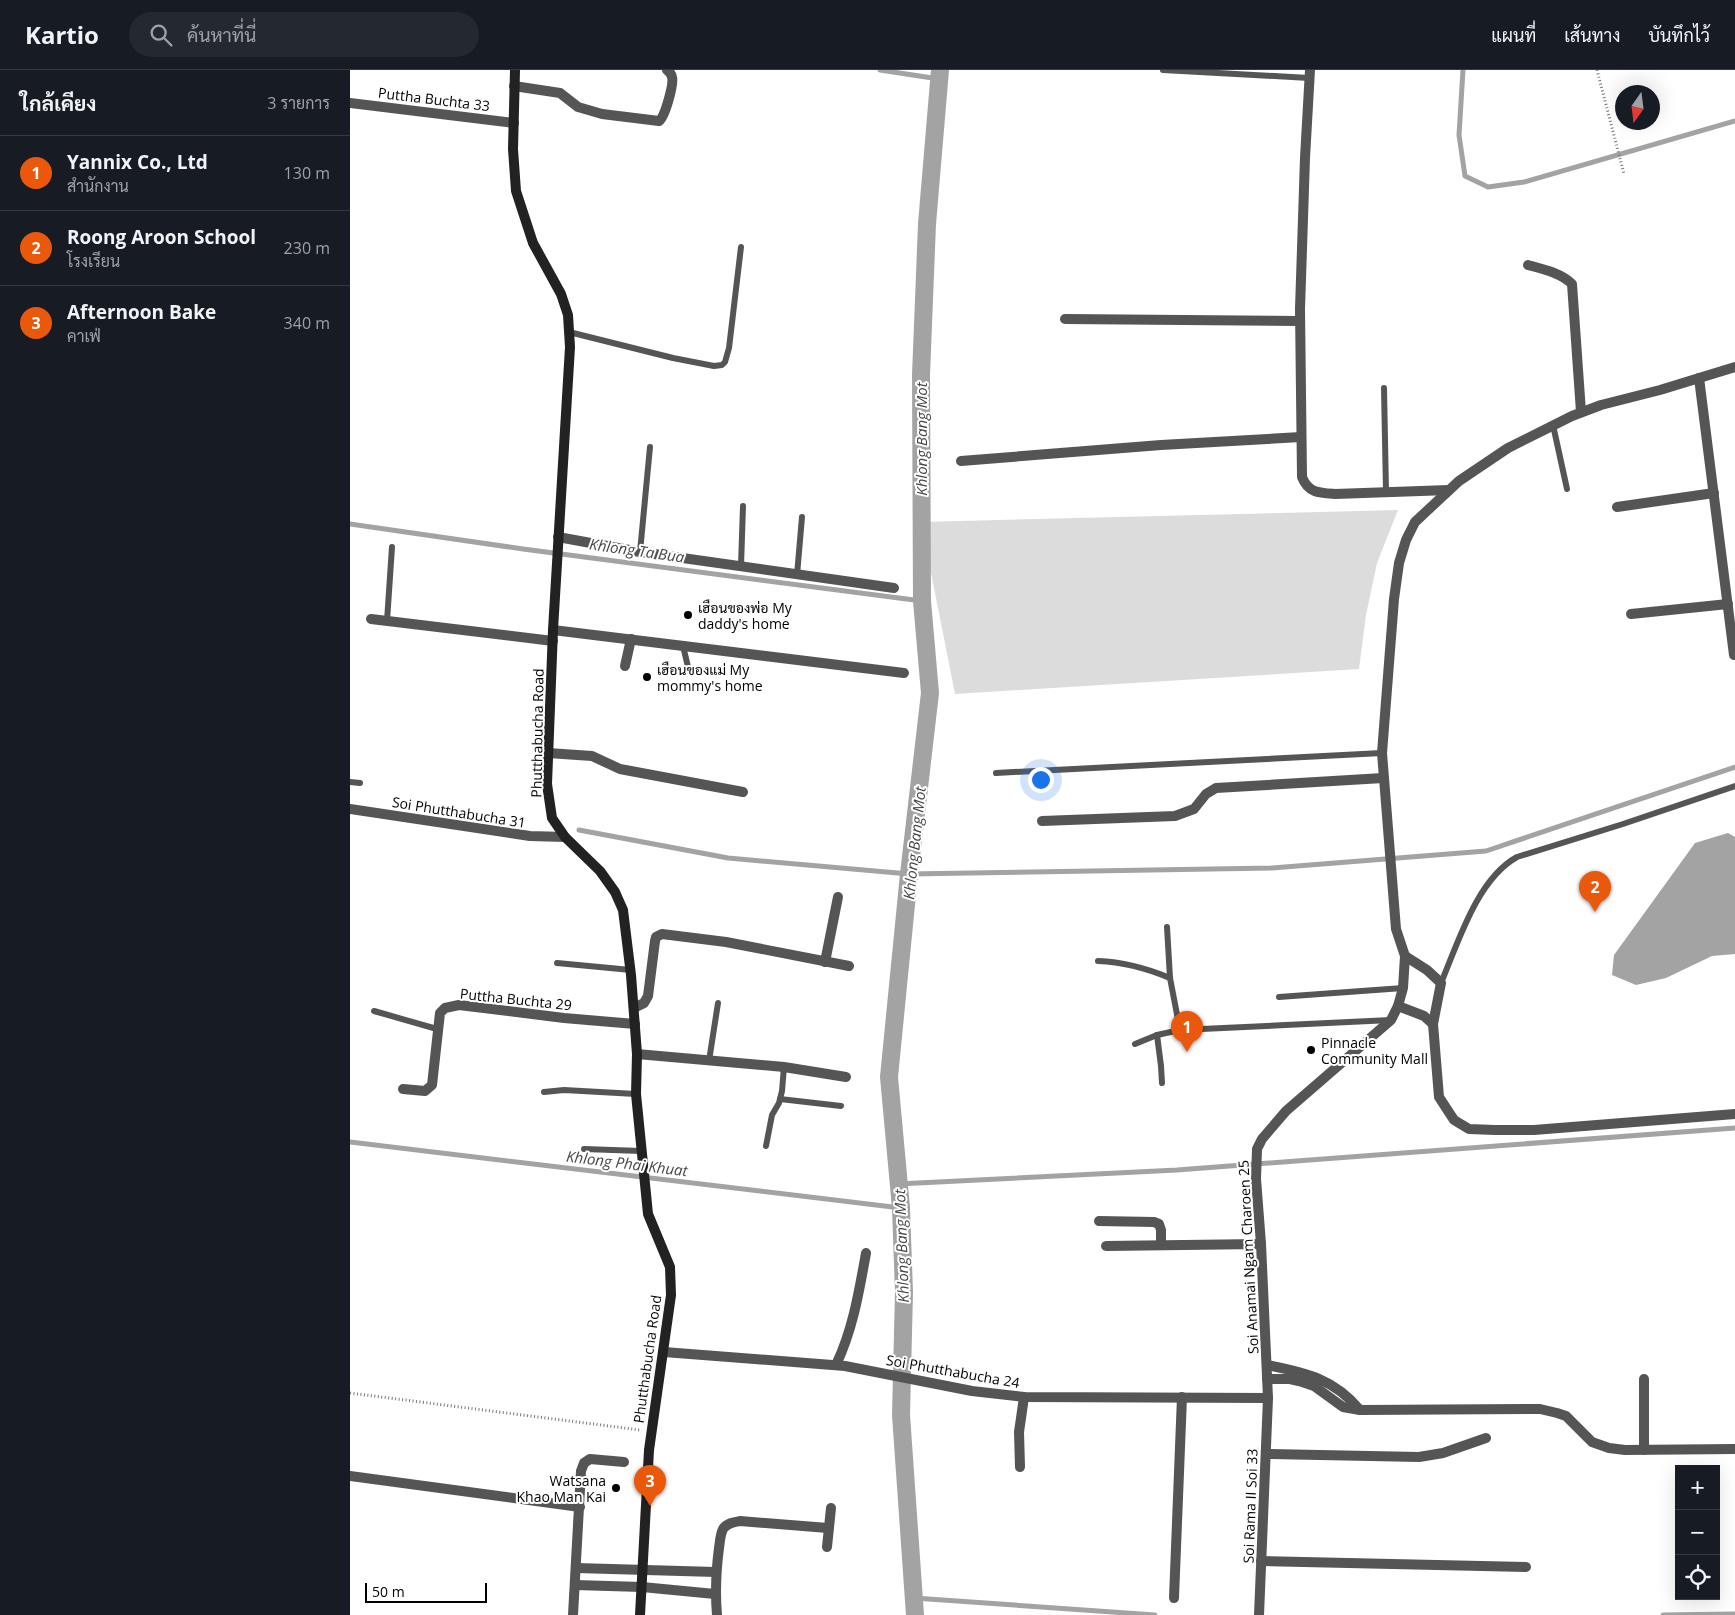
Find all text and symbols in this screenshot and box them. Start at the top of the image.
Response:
search box [129,12,479,57]
text: Kartio [25,18,99,51]
icon: search [147,21,175,49]
text: ค้นหาที่นี่ [187,22,256,48]
text: แผนที่ [1491,23,1536,47]
text: เส้นทาง [1564,23,1620,47]
text: บันทึกไว้ [1648,23,1710,47]
street label: Puttha Buchta 33 [377,83,491,115]
north arrow [1615,85,1660,130]
text: ใกล้เคียง [20,89,96,117]
text: 3 รายการ [267,92,330,114]
text: Yannix Co., Ltd [67,149,208,175]
text: 1 [31,162,41,184]
text: 130 m [284,162,330,184]
text: สำนักงาน [67,175,129,197]
text: Roong Aroon School [67,224,256,250]
text: 2 [31,237,41,259]
text: 230 m [284,237,330,259]
text: โรงเรียน [67,250,120,272]
text: Afternoon Bake [67,299,216,325]
text: 3 [31,312,41,334]
text: 340 m [284,312,330,334]
text: คาเฟ่ [67,325,101,347]
water label: Khlong Bang Mot [911,381,931,496]
water label: Khlong Ta Bua [588,533,686,567]
place label: เฮือนของพ่อ My daddy's home [698,598,793,633]
marker: เฮือนของพ่อ My daddy's home [682,609,694,621]
place label: เฮือนของแม่ My mommy's home [657,660,763,695]
street label: Phutthabucha Road [526,668,548,798]
marker: เฮือนของแม่ My mommy's home [641,671,653,683]
your location [1028,767,1054,793]
water label: Khlong Bang Mot [898,785,930,900]
street label: Soi Phutthabucha 31 [391,792,527,832]
pin: 2 [1579,871,1611,912]
street label: Puttha Buchta 29 [459,984,573,1014]
pin: 1 [1171,1011,1203,1052]
place label: Pinnacle Community Mall [1321,1033,1428,1068]
marker: Pinnacle Community Mall [1305,1044,1317,1056]
water label: Khlong Phai Khuat [565,1146,690,1180]
street label: Soi Anamai Ngam Charoen 25 [1233,1159,1263,1355]
water label: Khlong Bang Mot [889,1188,913,1303]
street label: Phutthabucha Road [629,1294,665,1424]
street label: Soi Phutthabucha 24 [885,1350,1021,1392]
street label: Soi Rama II Soi 33 [1239,1448,1261,1564]
pin: 3 [634,1465,666,1506]
map controls [1675,1465,1720,1600]
button: + [1675,1465,1720,1510]
place label: Watsana Khao Man Kai [517,1471,606,1506]
marker: Watsana Khao Man Kai [610,1482,622,1494]
button: − [1675,1510,1720,1555]
button: locate [1675,1555,1720,1600]
scale bar [365,1580,488,1603]
text: 50 m [372,1582,405,1601]

